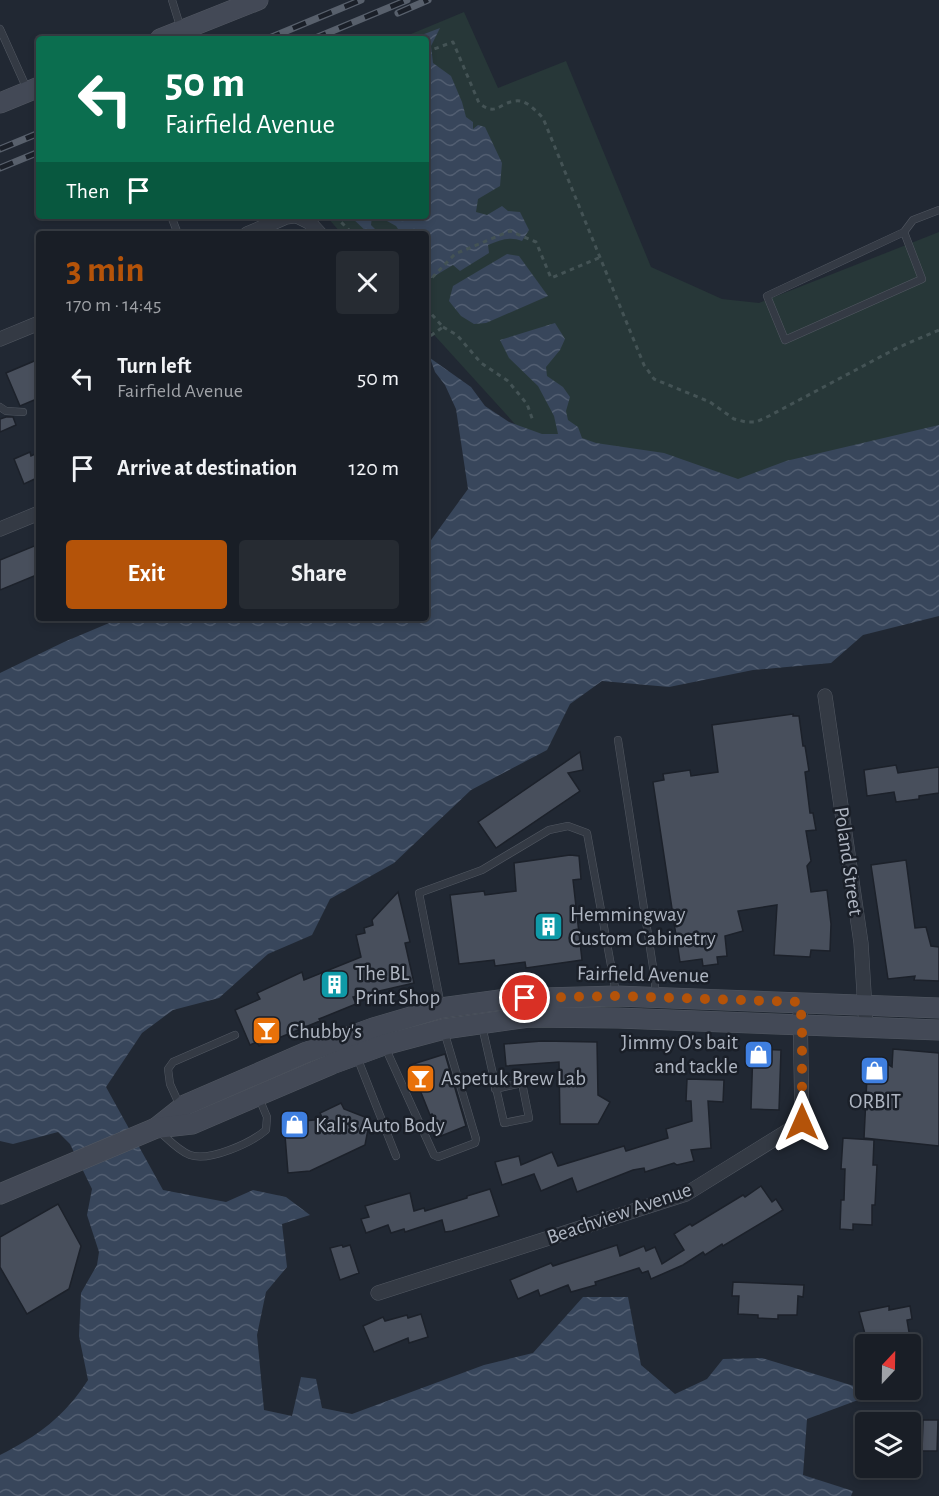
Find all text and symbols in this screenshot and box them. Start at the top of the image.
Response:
icon: left [66,60,144,138]
text: 50 m [165,62,245,104]
text: Fairfield Avenue [165,111,335,138]
icon: arrive [122,174,155,207]
text: Then [66,180,110,202]
button: close [336,251,399,314]
text: 3 min [66,252,144,288]
text: 170 m · 14:45 [66,295,161,315]
text: Turn left [117,355,191,377]
icon: left [66,362,99,395]
text: 50 m [357,367,399,389]
text: Fairfield Avenue [117,381,243,401]
icon: arrive [66,452,99,485]
text: Arrive at destination [117,457,297,479]
text: 120 m [349,457,399,479]
button: Exit [66,540,227,609]
button: Share [239,540,399,609]
street label: Poland Street [830,805,867,917]
place label: Hemmingway Custom Cabinetry [570,904,716,949]
building icon: Hemmingway Custom Cabinetry [533,910,565,942]
place label: The BL Print Shop [355,963,440,1008]
street label: Fairfield Avenue [577,963,709,986]
building icon: The BL Print Shop [318,969,350,1001]
pin [499,972,550,1023]
icon: arrive [508,981,541,1014]
bar icon: Chubby's [251,1015,283,1047]
place label: Chubby's [288,1021,362,1042]
place label: Jimmy O's bait and tackle [621,1032,738,1077]
shop icon: Jimmy O's bait and tackle [743,1038,775,1070]
shop icon: ORBIT [859,1054,891,1086]
bar icon: Aspetuk Brew Lab [404,1062,436,1094]
place label: Aspetuk Brew Lab [441,1068,586,1089]
position arrow [770,1090,834,1154]
place label: ORBIT [849,1091,901,1112]
shop icon: Kali's Auto Body [278,1109,310,1141]
place label: Kali's Auto Body [315,1115,445,1136]
street label: Beachview Avenue [544,1179,694,1248]
north arrow [855,1334,921,1400]
map controls [855,1334,921,1478]
button: layers [855,1412,921,1478]

